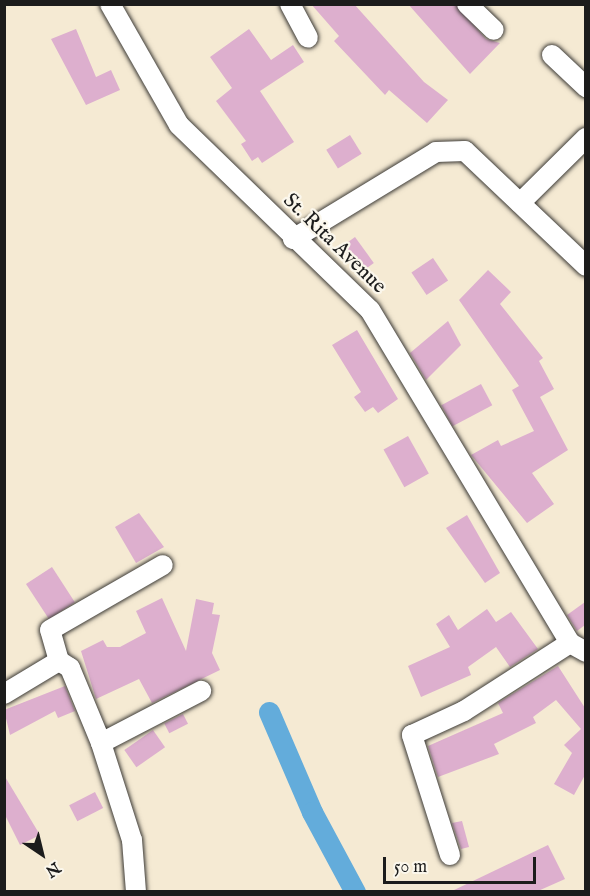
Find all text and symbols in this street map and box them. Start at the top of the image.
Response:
street label: St. Rita Avenue [277,189,391,299]
north arrow [12,824,72,884]
scale bar [386,845,539,883]
text: 50 m [394,856,427,879]
text: N [41,857,64,881]

